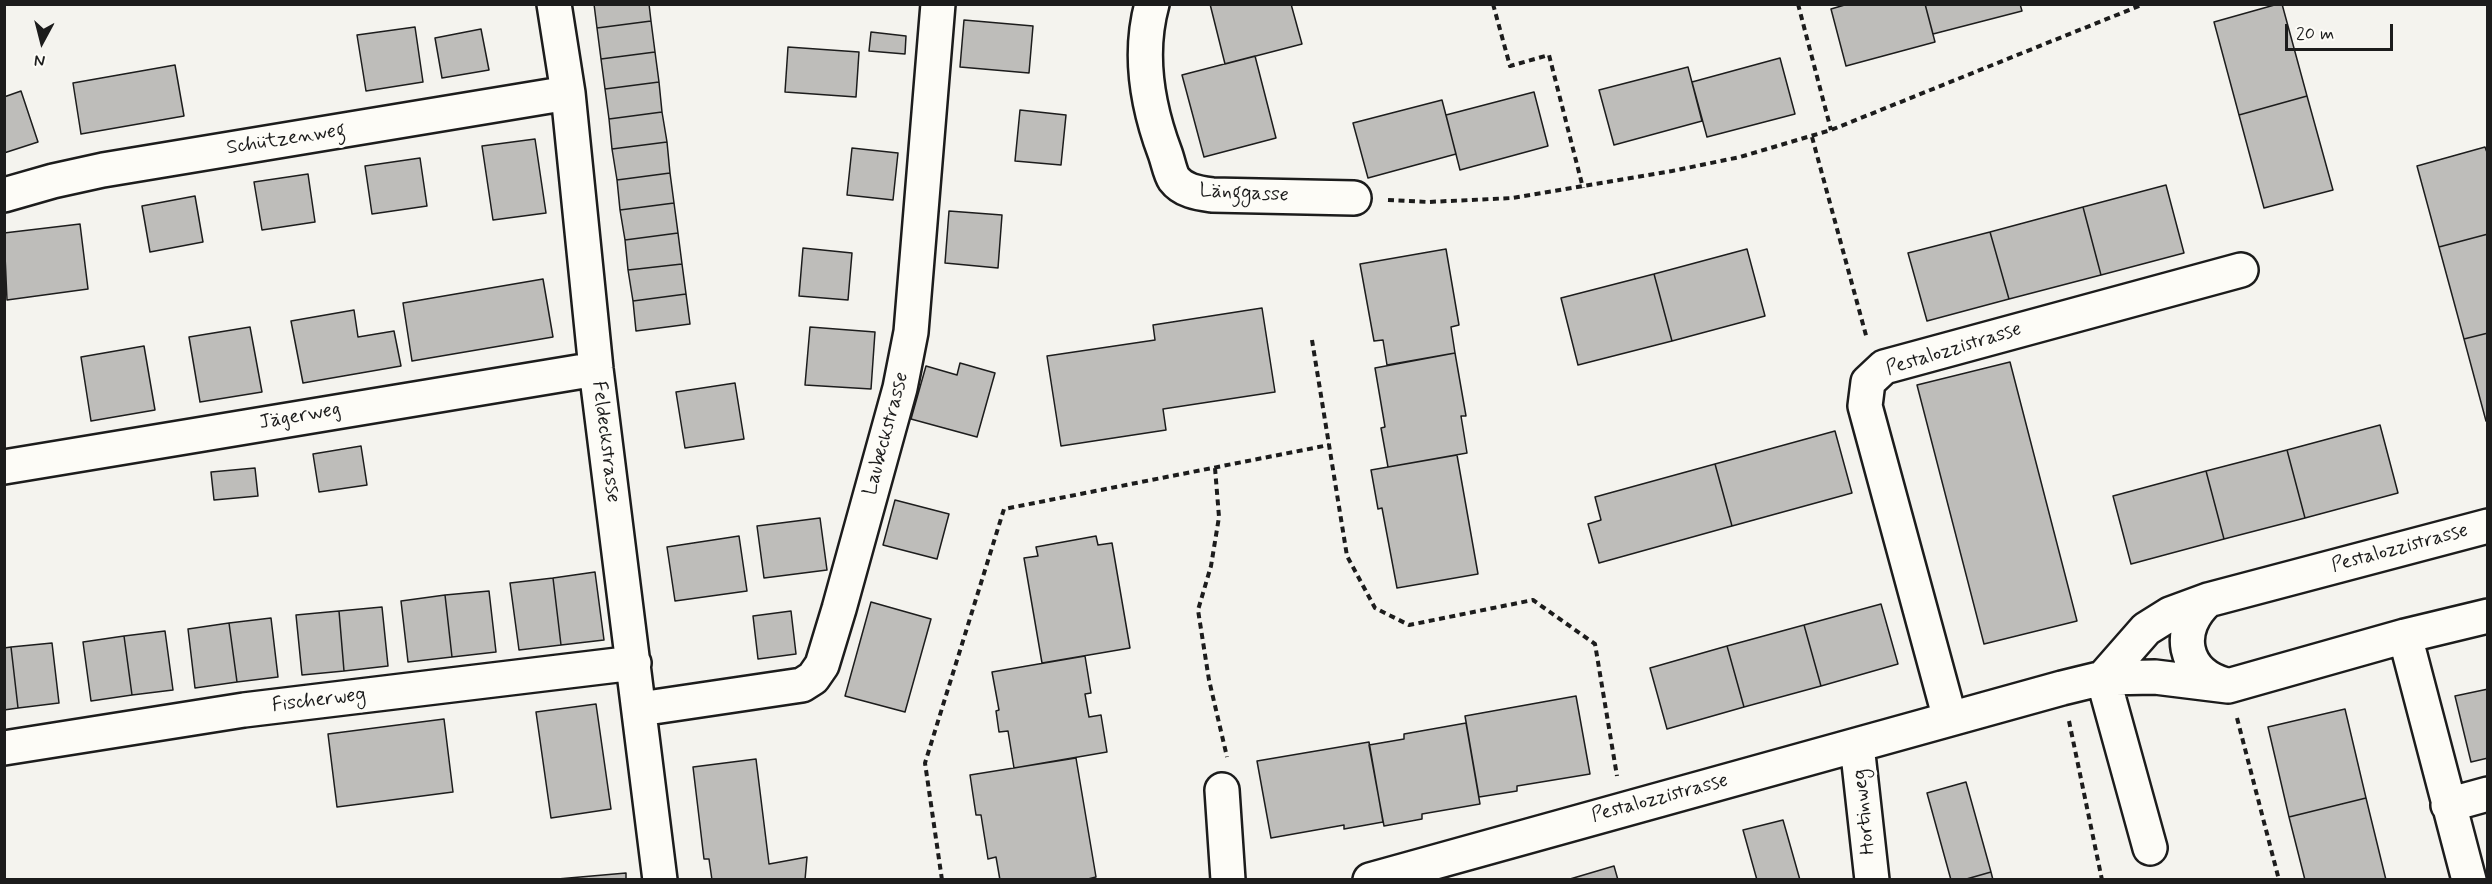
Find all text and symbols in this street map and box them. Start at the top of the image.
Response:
north arrow [12,12,72,72]
scale bar [2288,12,2396,50]
text: 20 m [2296,22,2334,46]
text: N [33,49,46,71]
street label: Schützenweg [225,119,347,161]
street label: Länggasse [1199,180,1289,208]
street label: Pestalozzistrasse [1883,318,2025,382]
street label: Laubeckstrasse [859,370,915,498]
street label: Feldeckstrasse [586,380,624,504]
street label: Jägerweg [257,398,343,436]
street label: Pestalozzistrasse [2329,519,2471,579]
street label: Fischerweg [271,683,367,719]
street label: Hortinweg [1849,768,1881,856]
street label: Pestalozzistrasse [1589,769,1731,829]

